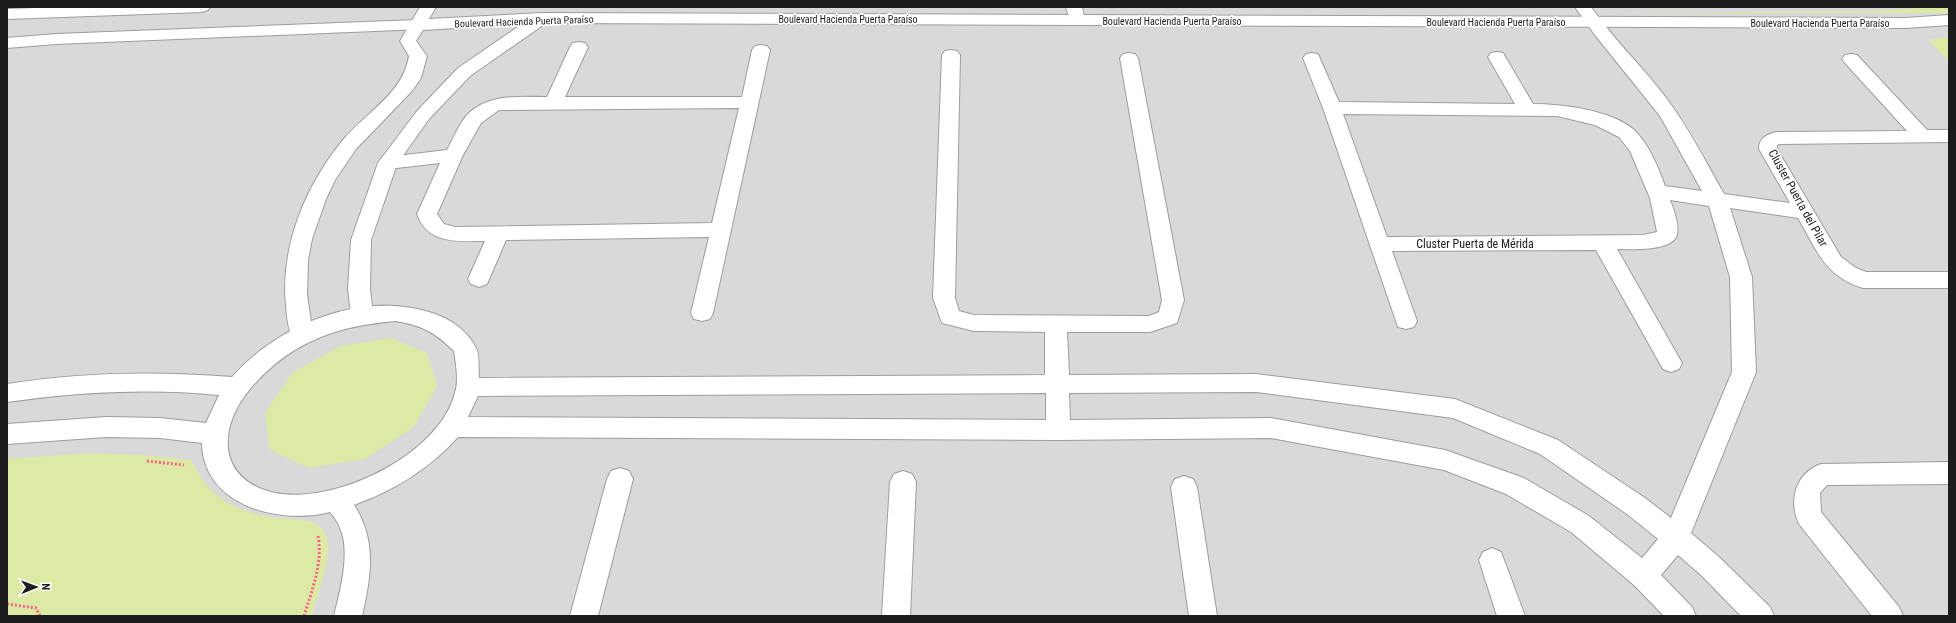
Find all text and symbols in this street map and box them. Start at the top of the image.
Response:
street label: Boulevard Hacienda Puerta Paraíso [454,14,594,29]
street label: Boulevard Hacienda Puerta Paraíso [778,14,918,25]
street label: Boulevard Hacienda Puerta Paraíso [1102,16,1242,27]
street label: Boulevard Hacienda Puerta Paraíso [1426,17,1566,28]
street label: Boulevard Hacienda Puerta Paraíso [1750,18,1890,29]
street label: Cluster Puerta del Pilar [1765,147,1831,249]
street label: Cluster Puerta de Mérida [1416,237,1534,251]
north arrow [16,567,56,607]
text: N [39,583,52,591]

